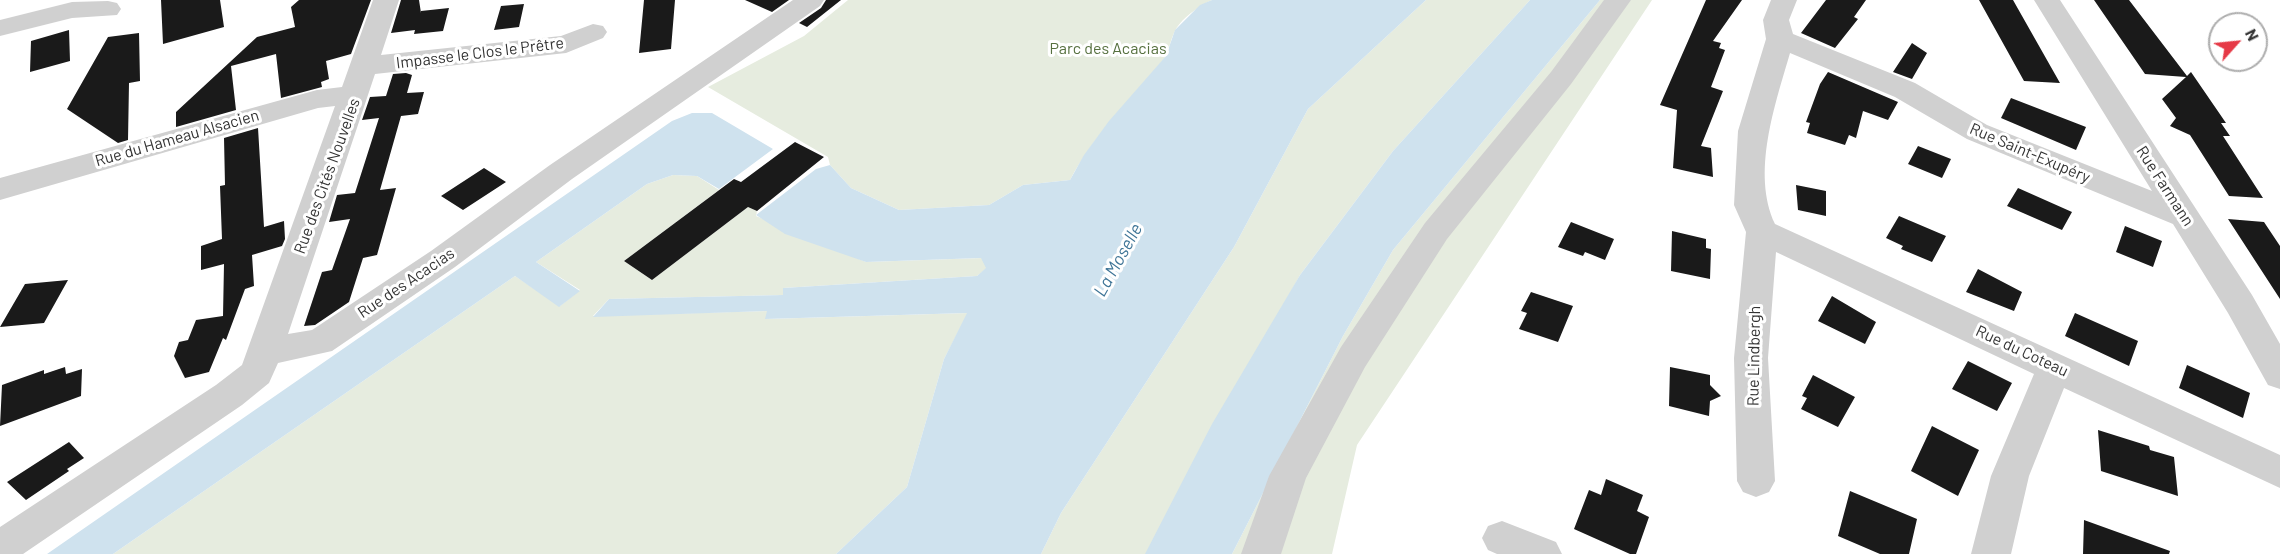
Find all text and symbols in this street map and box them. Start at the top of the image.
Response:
north arrow [2208,12,2268,72]
text: N [2242,25,2264,44]
street label: Impasse le Clos le Prêtre [395,33,565,73]
park label: Parc des Acacias [1049,39,1167,59]
street label: Rue des Cités Nouvelles [290,96,364,256]
street label: Rue du Hameau Alsacien [93,105,261,171]
street label: Rue Saint-Exupéry [1967,119,2093,187]
street label: Rue Farmann [2132,142,2198,230]
water label: La Moselle [1089,220,1147,300]
street label: Rue des Acacias [354,244,458,322]
street label: Rue Lindbergh [1744,306,1764,406]
street label: Rue du Coteau [1973,321,2071,381]

